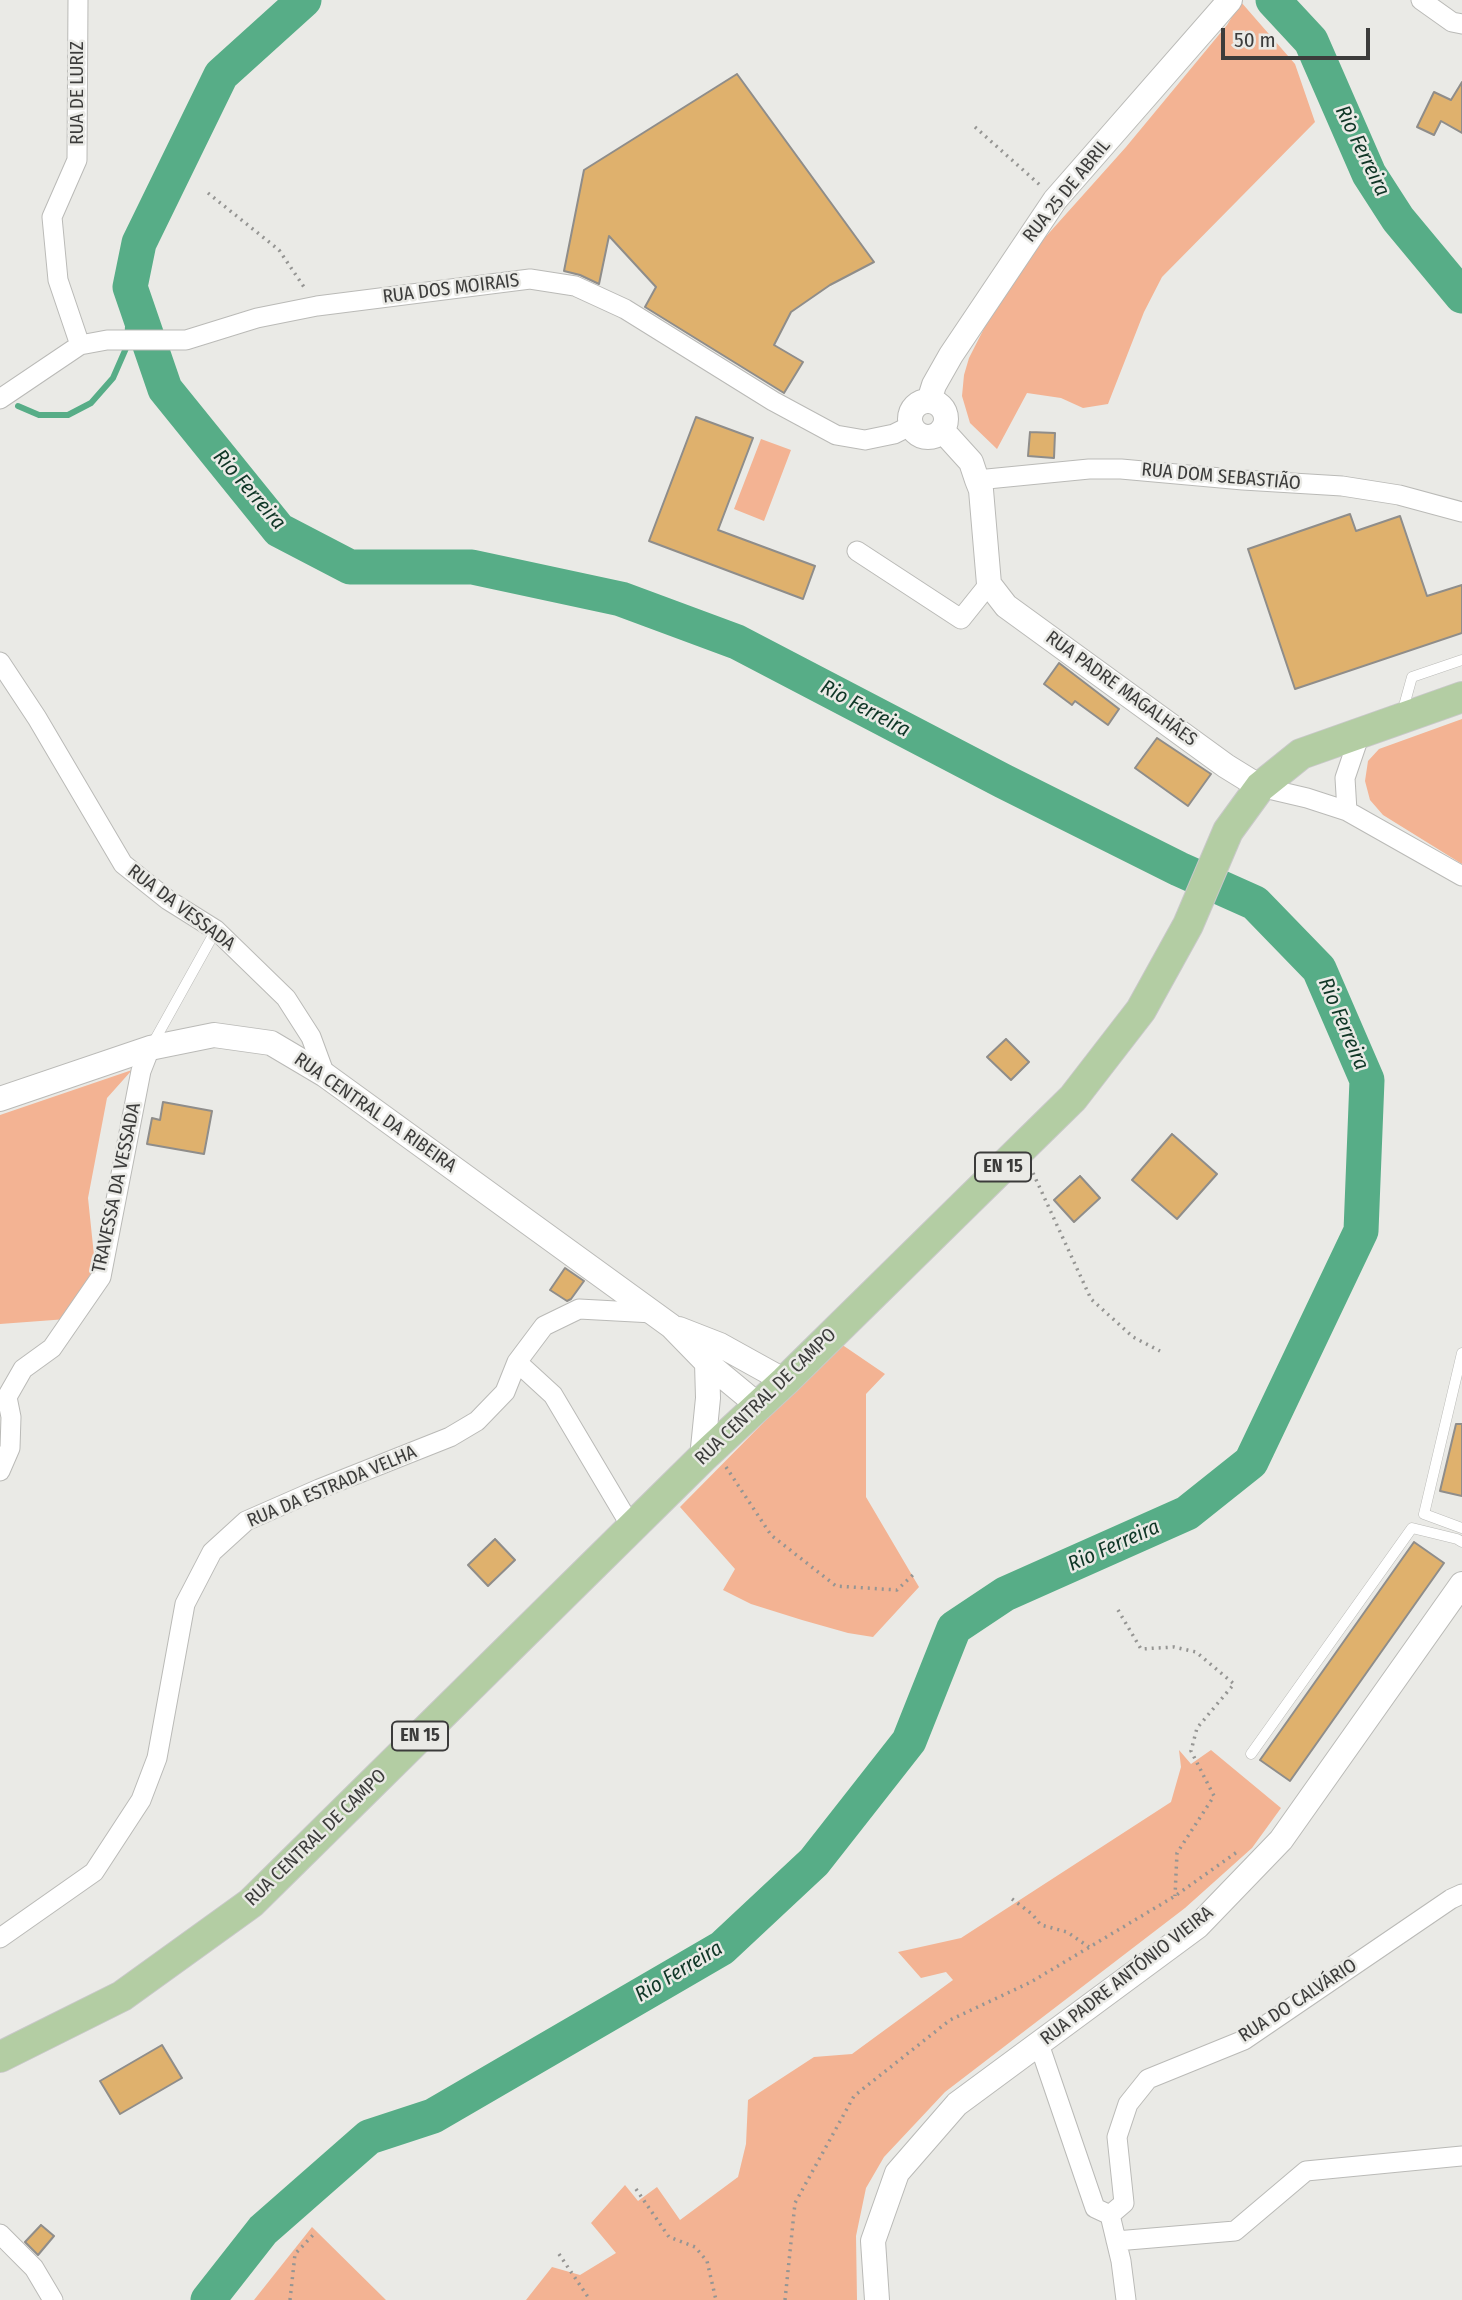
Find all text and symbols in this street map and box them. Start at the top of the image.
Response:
scale bar [1224,14,1373,58]
text: 50 m [1234,27,1276,53]
street label: RUA DE LURIZ [67,41,89,145]
water label: Rio Ferreira [1329,102,1395,200]
street label: RUA 25 DE ABRIL [1019,135,1115,247]
street label: RUA DOS MOIRAIS [381,269,521,309]
water label: Rio Ferreira [207,445,291,535]
street label: RUA DOM SEBASTIÃO [1141,459,1301,495]
street label: RUA PADRE MAGALHÃES [1041,626,1201,752]
water label: Rio Ferreira [816,675,914,743]
street label: RUA DA VESSADA [123,860,239,956]
water label: Rio Ferreira [1312,974,1374,1074]
street label: RUA CENTRAL DA RIBEIRA [289,1048,461,1178]
street label: TRAVESSA DA VESSADA [88,1101,146,1275]
road number: EN 15 [975,1152,1031,1182]
street label: RUA CENTRAL DE CAMPO [691,1324,841,1470]
street label: RUA DA ESTRADA VELHA [244,1441,420,1533]
water label: Rio Ferreira [1064,1515,1164,1577]
road number: EN 15 [392,1722,448,1750]
street label: RUA CENTRAL DE CAMPO [241,1765,391,1911]
street label: RUA PADRE ANTÓNIO VIEIRA [1036,1902,1218,2050]
water label: Rio Ferreira [631,1936,727,2008]
street label: RUA DO CALVÁRIO [1235,1954,1361,2048]

